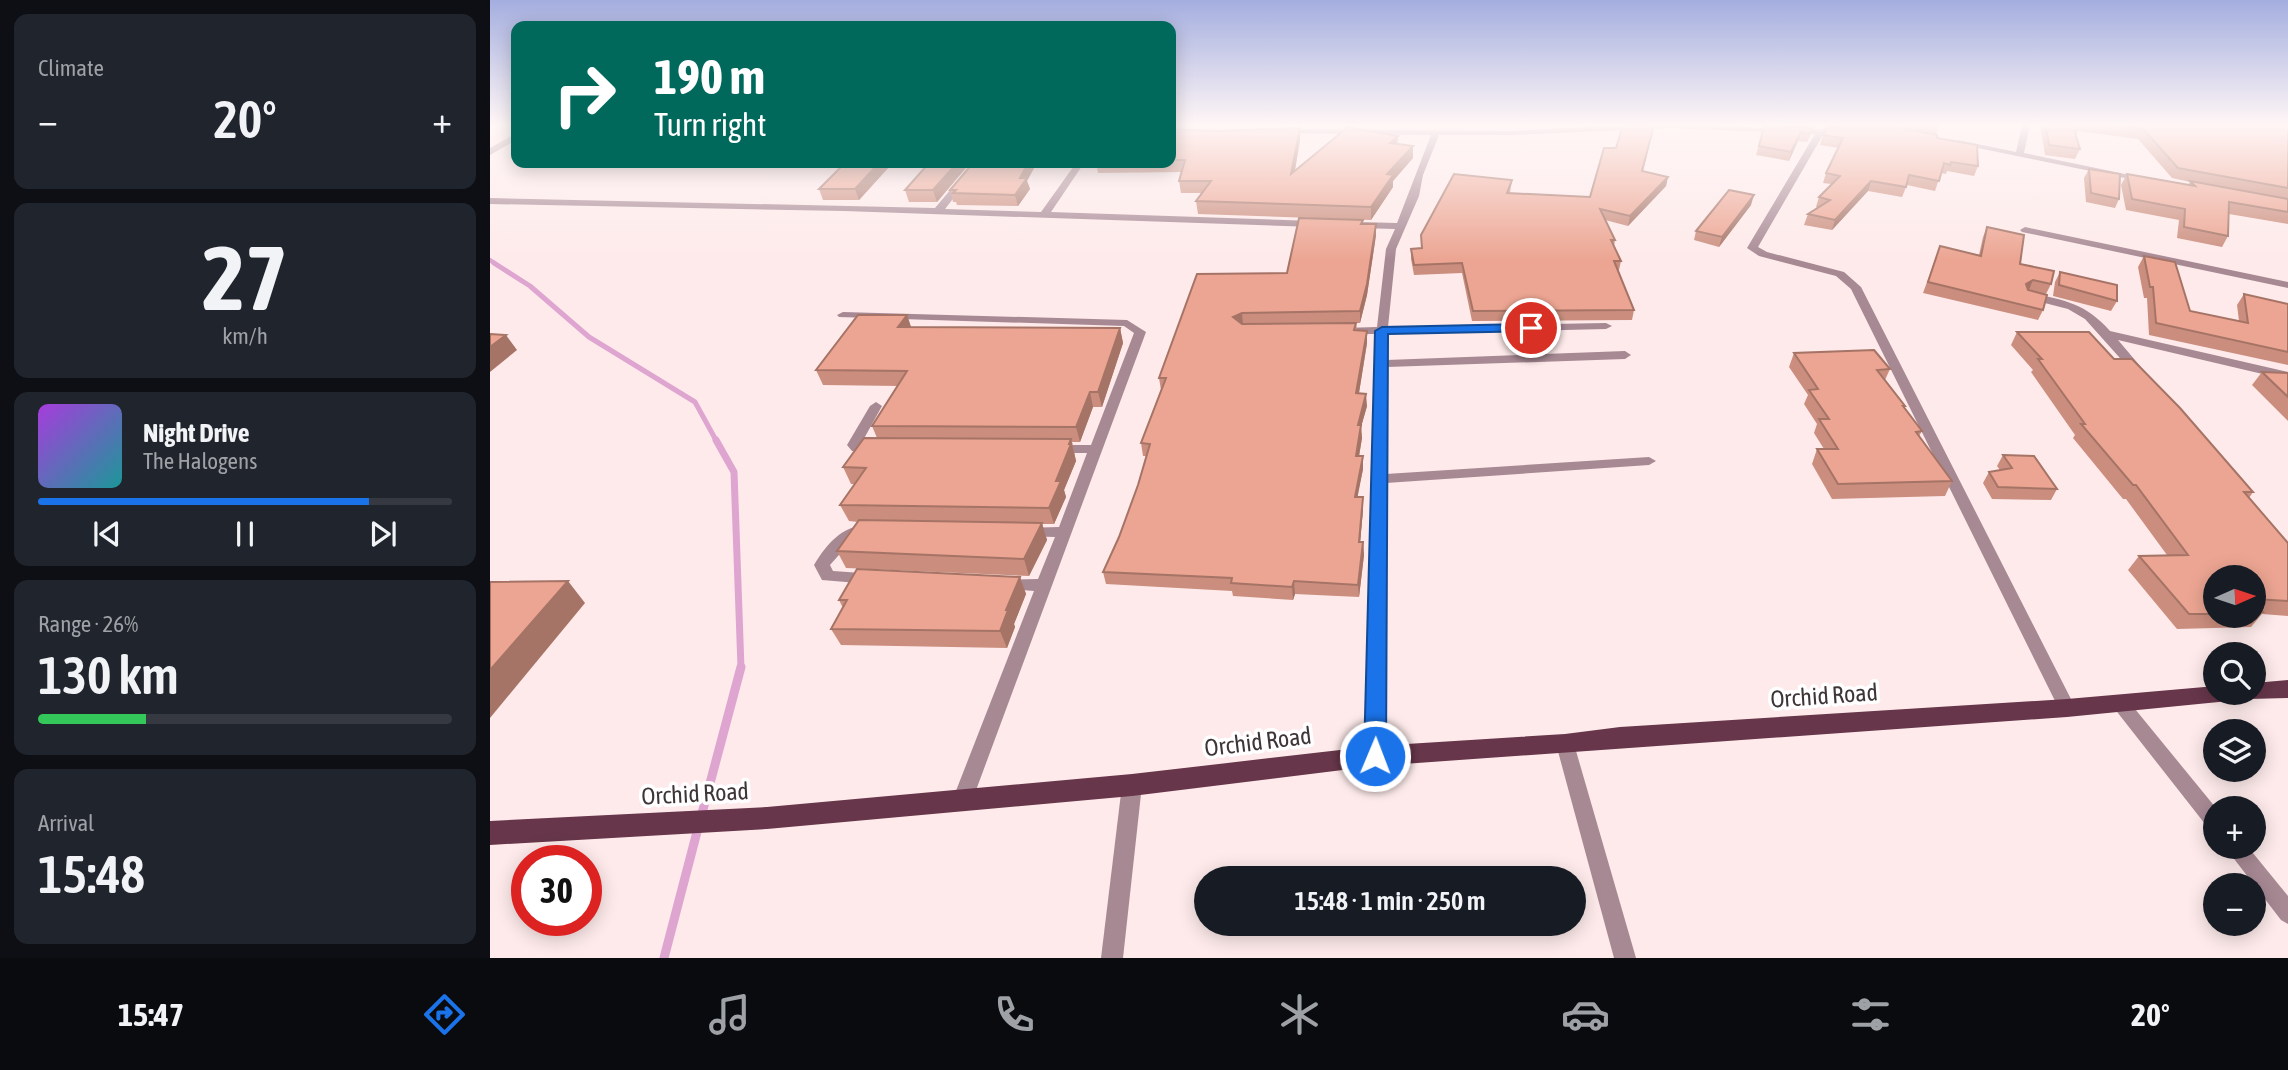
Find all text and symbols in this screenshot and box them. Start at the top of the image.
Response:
text: 190 m [654,48,765,104]
icon: right [539,49,630,140]
text: Climate [38,55,104,81]
text: 20° [213,89,277,149]
text: − [38,98,58,141]
text: + [432,98,452,141]
text: Turn right [654,106,767,143]
text: 27 [202,225,288,329]
pin [1501,298,1561,358]
icon: arrive [1512,309,1550,347]
text: km/h [222,323,268,349]
text: Night Drive [143,418,250,448]
text: The Halogens [143,448,257,474]
icon: previous [88,515,126,553]
icon: pause [226,515,264,553]
icon: next [364,515,402,553]
north arrow [2203,565,2266,628]
map controls [2203,565,2266,936]
text: Range · 26% [38,611,138,637]
button: search [2203,642,2266,705]
text: 130 km [38,645,179,705]
street label: Orchid Road [1769,678,1879,713]
position arrow [1338,719,1412,793]
button: layers [2203,719,2266,782]
street label: Orchid Road [1203,722,1313,761]
street label: Orchid Road [641,777,749,810]
button: + [2203,796,2266,859]
text: Arrival [38,810,94,836]
text: 15:48 [38,844,145,904]
speed limit sign: 30 [511,845,602,936]
button: − [2203,873,2266,936]
text: 15:48 · 1 min · 250 m [1295,886,1485,916]
icon: directions [420,990,469,1039]
icon: music [705,990,754,1039]
icon: phone [990,990,1039,1039]
icon: climate [1275,990,1324,1039]
icon: car [1561,990,1610,1039]
icon: filters [1846,990,1895,1039]
text: 15:47 [118,996,184,1033]
text: 20° [2131,996,2170,1033]

